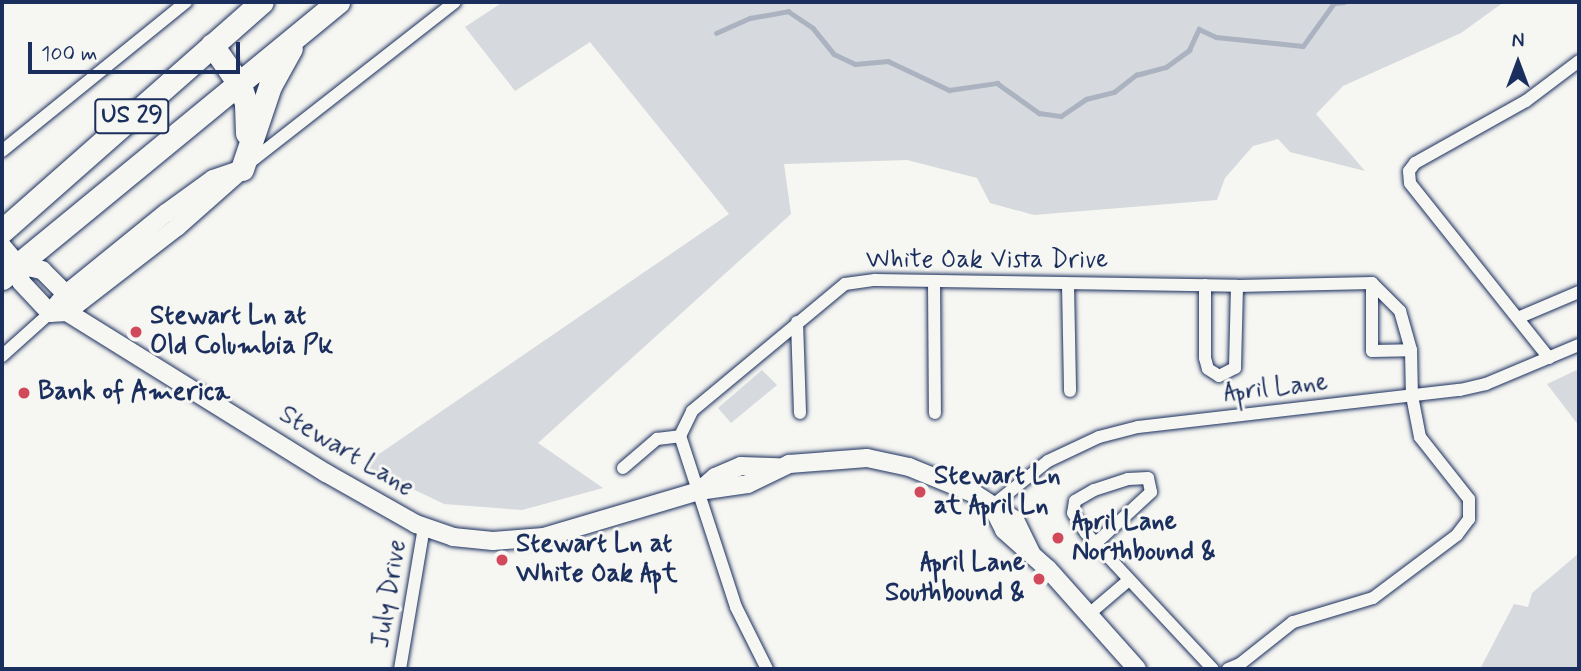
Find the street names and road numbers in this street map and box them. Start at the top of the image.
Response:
road number: US 29 [94,96,170,136]
street label: White Oak Vista Drive [866,245,1108,277]
street label: April Lane [1221,368,1331,410]
street label: Stewart Lane [272,399,420,505]
street label: July Drive [366,538,414,650]

